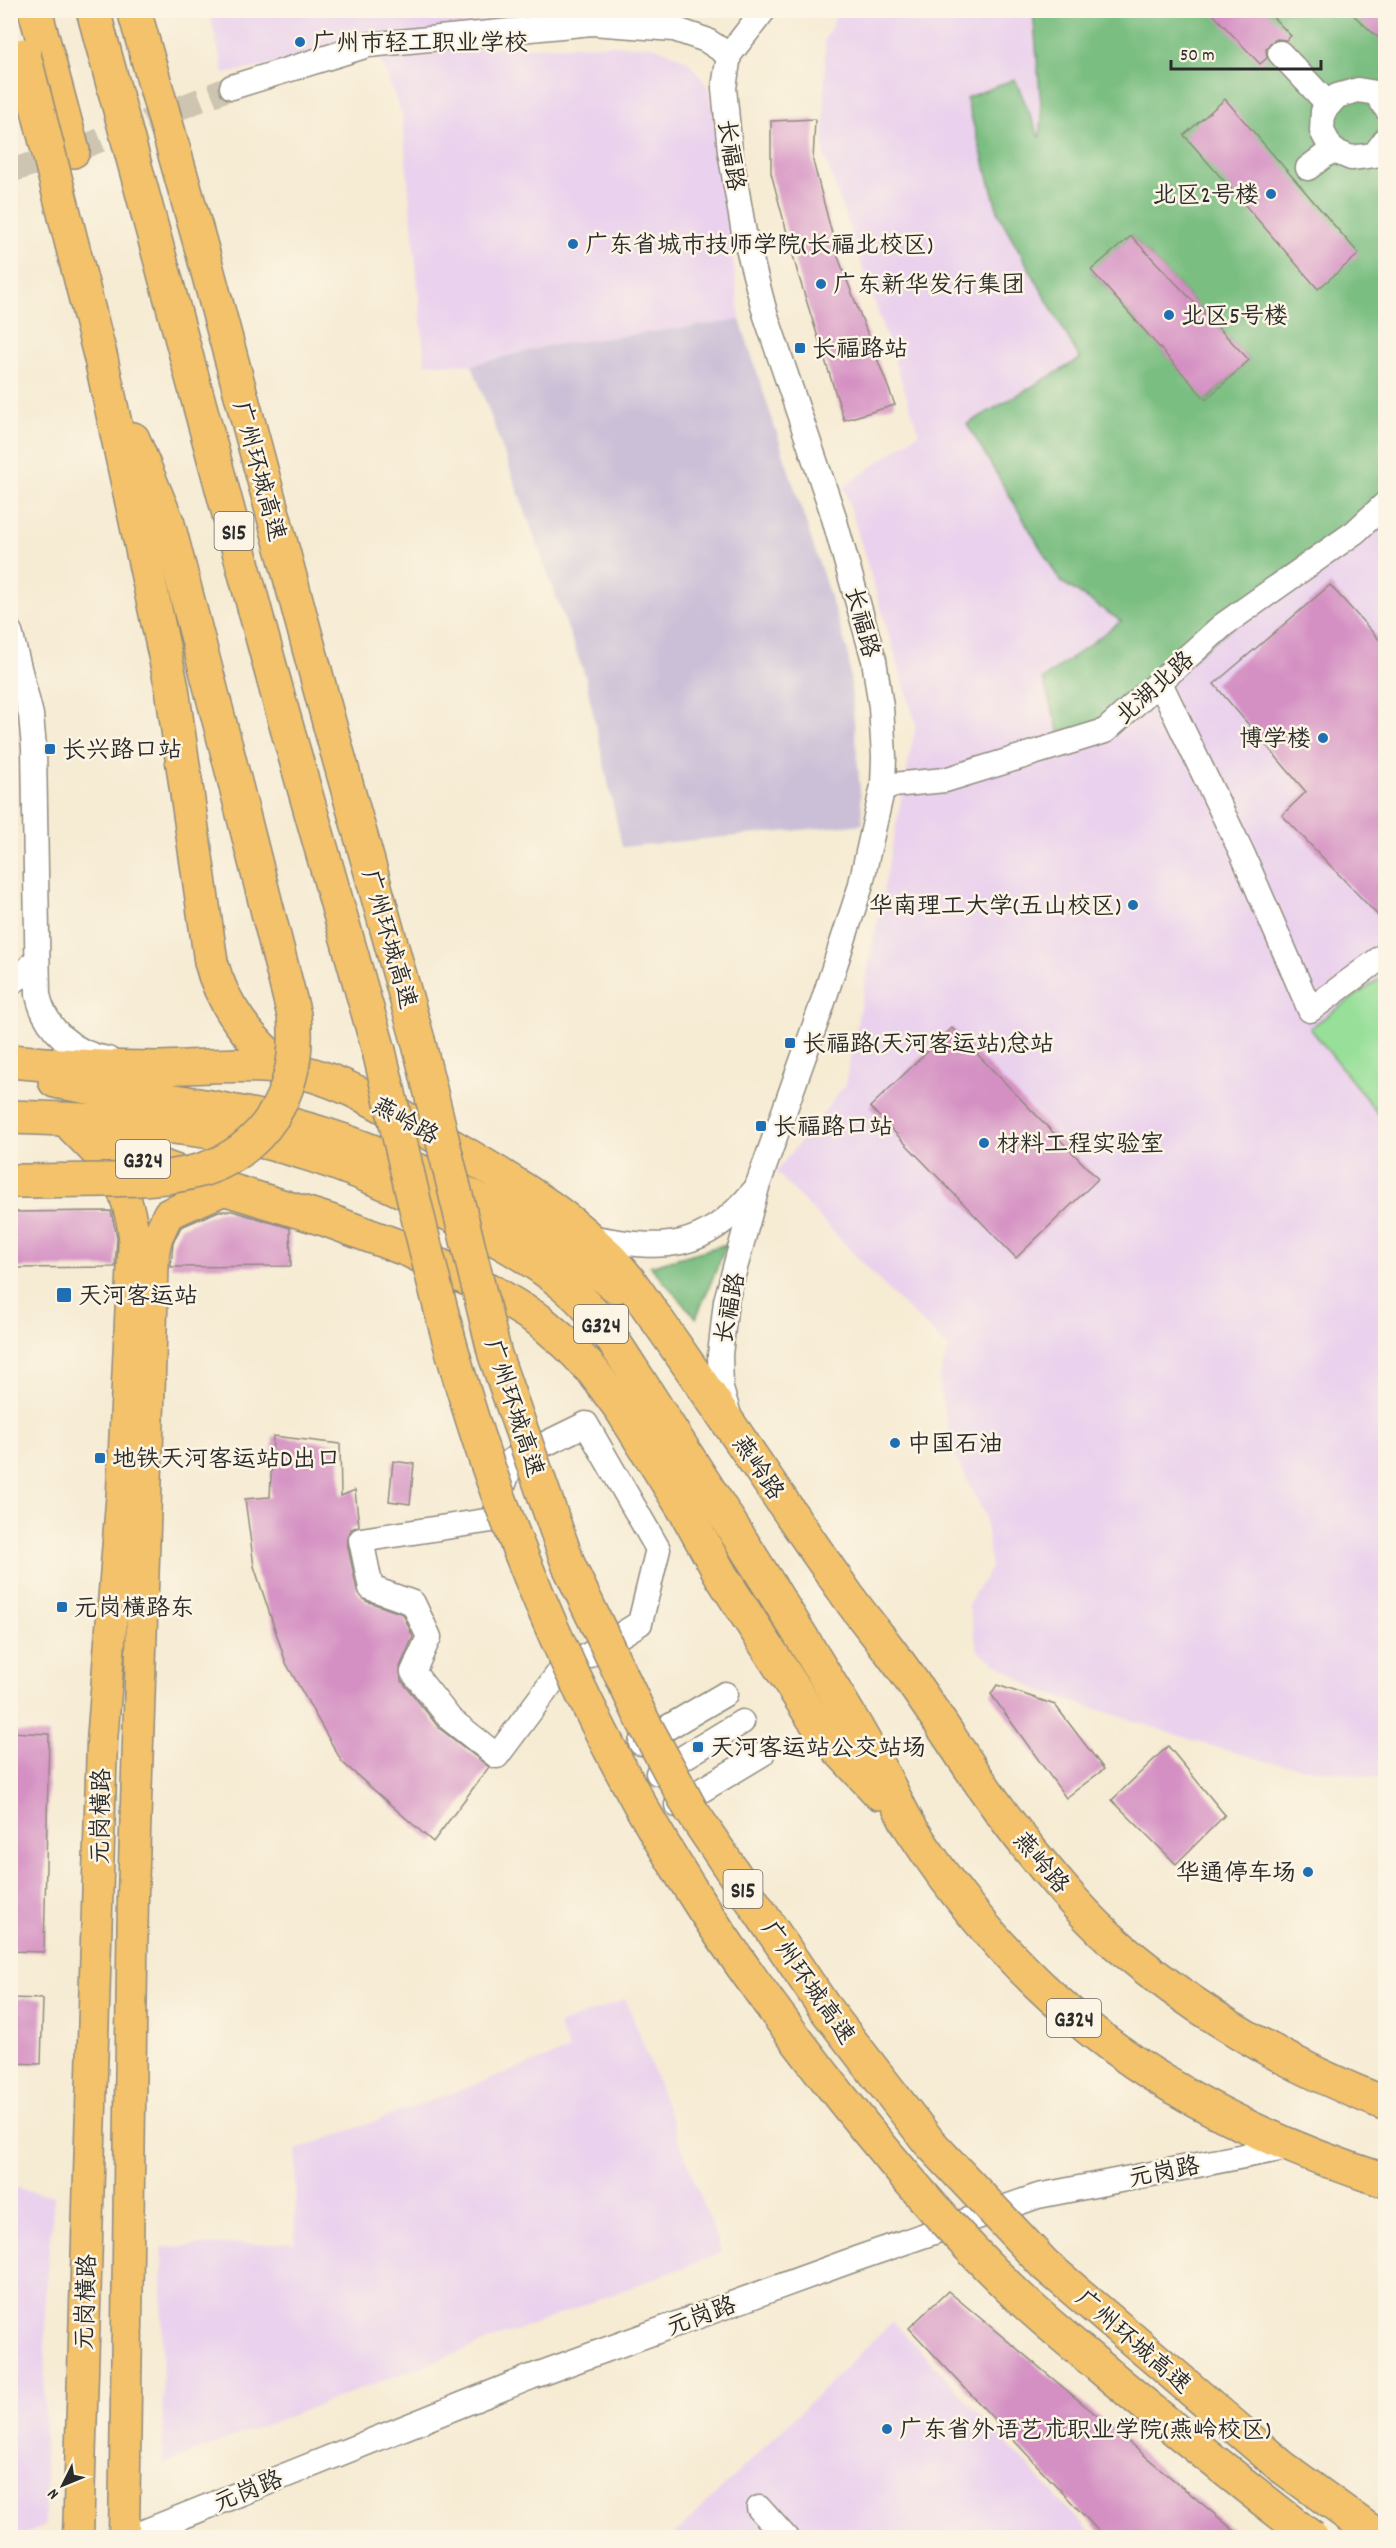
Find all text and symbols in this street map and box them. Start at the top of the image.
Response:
place label: 广州市轻工职业学校 [312,28,528,62]
scale bar [1171,33,1321,71]
marker: 广州市轻工职业学校 [293,35,307,49]
text: 50 m [1180,44,1215,69]
street label: 长福路 [707,117,751,193]
place label: 北区2号楼 [1153,180,1259,214]
marker: 北区2号楼 [1264,187,1278,201]
place label: 广东省城市技师学院(长福北校区) [585,230,933,264]
marker: 广东省城市技师学院(长福北校区) [566,237,580,251]
place label: 广东新华发行集团 [833,270,1025,304]
marker: 广东新华发行集团 [814,277,828,291]
place label: 北区5号楼 [1181,301,1288,335]
marker: 北区5号楼 [1162,308,1176,322]
place label: 长福路站 [812,334,908,368]
marker: 长福路站 [793,341,807,355]
street label: 广州环城高速 [222,398,292,546]
road number: S15 [214,512,254,550]
street label: 长福路 [834,584,886,662]
street label: 北湖北路 [1109,644,1203,734]
place label: 博学楼 [1239,724,1311,758]
marker: 博学楼 [1316,731,1330,745]
place label: 长兴路口站 [62,735,182,769]
marker: 长兴路口站 [43,742,57,756]
street label: 广州环城高速 [351,866,423,1014]
place label: 华南理工大学(五山校区) [869,891,1121,925]
marker: 华南理工大学(五山校区) [1126,898,1140,912]
place label: 长福路(天河客运站)总站 [802,1029,1054,1063]
marker: 长福路(天河客运站)总站 [783,1036,797,1050]
street label: 燕岭路 [365,1090,444,1155]
place label: 长福路口站 [773,1112,893,1146]
marker: 长福路口站 [754,1119,768,1133]
place label: 材料工程实验室 [996,1129,1164,1163]
marker: 材料工程实验室 [977,1136,991,1150]
road number: G324 [116,1140,170,1178]
street label: 长福路 [708,1270,756,1347]
place label: 天河客运站 [78,1281,198,1315]
marker: 天河客运站 [55,1286,73,1304]
road number: G324 [574,1305,628,1343]
street label: 广州环城高速 [474,1335,551,1483]
street label: 燕岭路 [722,1429,791,1508]
place label: 中国石油 [907,1429,1003,1463]
marker: 中国石油 [888,1436,902,1450]
place label: 地铁天河客运站D出口 [112,1444,340,1478]
marker: 地铁天河客运站D出口 [93,1451,107,1465]
place label: 元岗横路东 [74,1593,194,1627]
marker: 元岗横路东 [55,1600,69,1614]
place label: 天河客运站公交站场 [710,1733,926,1767]
marker: 天河客运站公交站场 [691,1740,705,1754]
street label: 元岗横路 [85,1768,121,1864]
street label: 燕岭路 [1004,1825,1076,1902]
place label: 华通停车场 [1176,1858,1296,1892]
marker: 华通停车场 [1301,1865,1315,1879]
road number: S15 [724,1870,762,1908]
street label: 广州环城高速 [751,1915,862,2052]
road number: G324 [1047,1999,1101,2037]
street label: 元岗路 [1126,2150,1203,2198]
street label: 元岗横路 [69,2254,107,2351]
street label: 广州环城高速 [1067,2283,1198,2403]
street label: 元岗路 [662,2290,742,2346]
place label: 广东省外语艺术职业学院(燕岭校区) [899,2415,1271,2449]
marker: 广东省外语艺术职业学院(燕岭校区) [880,2422,894,2436]
north arrow [33,2455,93,2515]
street label: 元岗路 [209,2464,289,2522]
text: N [43,2483,65,2504]

